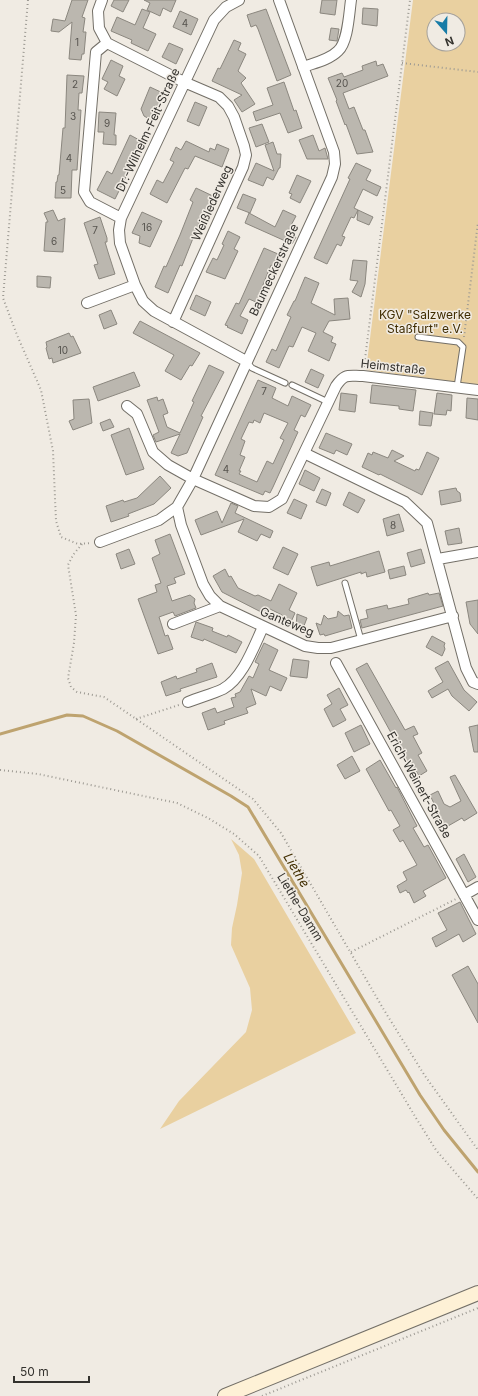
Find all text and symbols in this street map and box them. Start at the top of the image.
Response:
north arrow [426,12,466,52]
house number: 4 [182,17,188,29]
text: N [443,33,456,49]
house number: 1 [75,36,79,48]
street label: Dr.-Wilhelm-Feit-Straße [112,66,183,194]
house number: 20 [336,77,348,89]
house number: 2 [72,78,78,90]
house number: 3 [70,110,76,122]
house number: 9 [104,117,110,129]
house number: 4 [66,152,72,164]
street label: Weißlederweg [188,163,235,243]
house number: 5 [60,184,66,196]
house number: 16 [142,221,152,233]
street label: Baumeckerstraße [246,221,301,318]
house number: 7 [92,224,98,236]
house number: 6 [51,235,57,247]
park label: KGV "Salzwerke Staßfurt" e.V. [379,307,471,336]
house number: 10 [58,344,68,356]
street label: Heimstraße [360,356,426,377]
house number: 7 [261,385,267,397]
house number: 4 [223,463,229,475]
house number: 8 [390,519,396,531]
street label: Ganteweg [258,603,317,640]
street label: Erich-Weinert-Straße [384,729,455,841]
water label: Liethe [281,850,313,890]
street label: Liethe-Damm [274,870,327,943]
scale bar [14,1358,89,1384]
text: 50 m [20,1364,49,1379]

